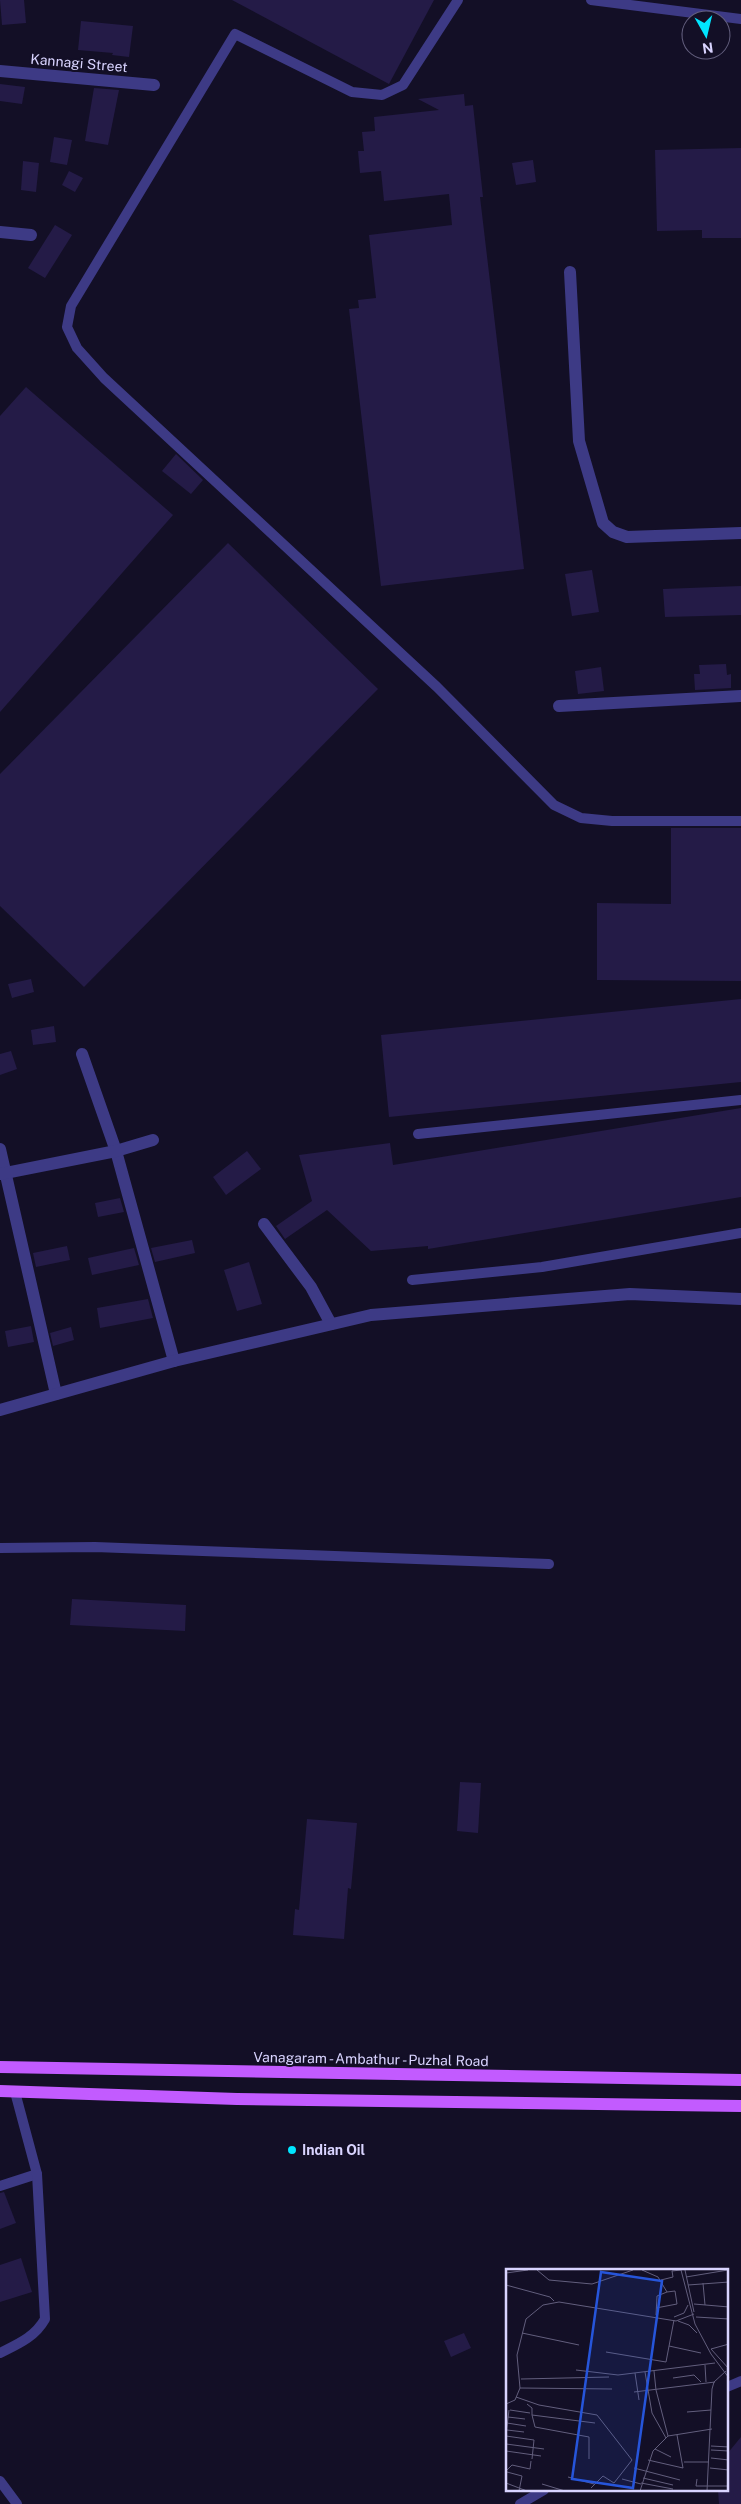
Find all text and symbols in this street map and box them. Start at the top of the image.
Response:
north arrow [681,10,731,60]
text: N [701,39,714,57]
street label: Kannagi Street [30,51,128,75]
street label: Vanagaram - Ambathur - Puzhal Road [253,2049,489,2069]
place label: Indian Oil [302,2142,366,2158]
marker: Indian Oil [286,2144,298,2156]
inset map [506,2269,728,2492]

